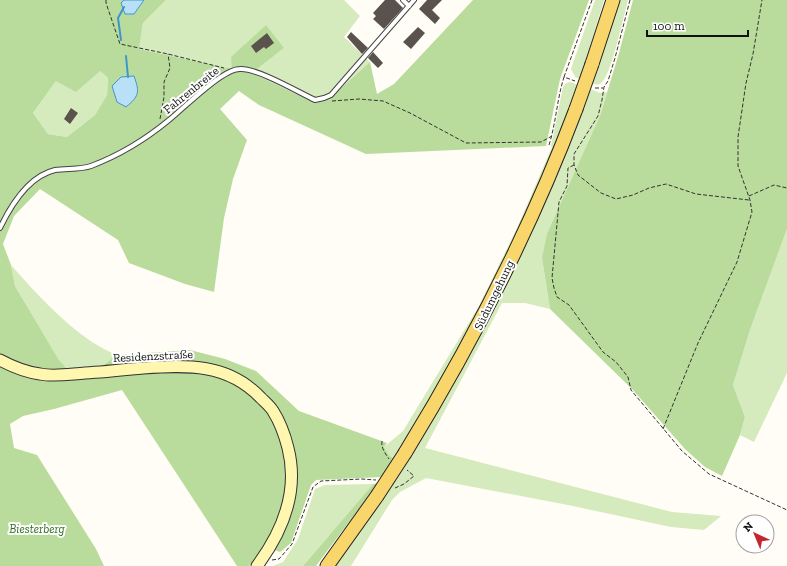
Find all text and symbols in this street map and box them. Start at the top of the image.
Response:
scale bar [647,12,748,38]
text: 100 m [653,19,685,33]
street label: Fahrenbreite [160,63,222,117]
street label: Südumgehung [471,257,517,332]
street label: Residenzstraße [113,347,194,365]
north arrow [735,514,775,554]
text: N [741,519,756,535]
park label: Biesterberg [9,522,65,536]

